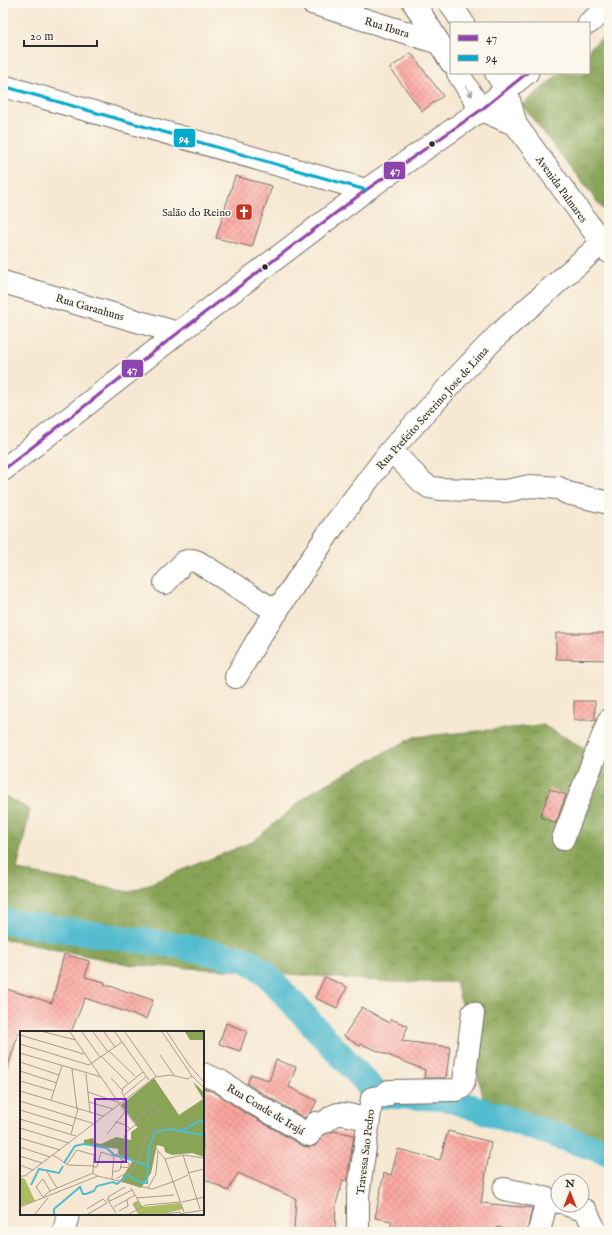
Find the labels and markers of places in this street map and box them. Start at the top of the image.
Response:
unlabelled marker [427,139,437,149]
church icon: Salão do Reino [234,202,254,222]
place label: Salão do Reino [162,206,231,220]
unlabelled marker [260,262,270,272]

